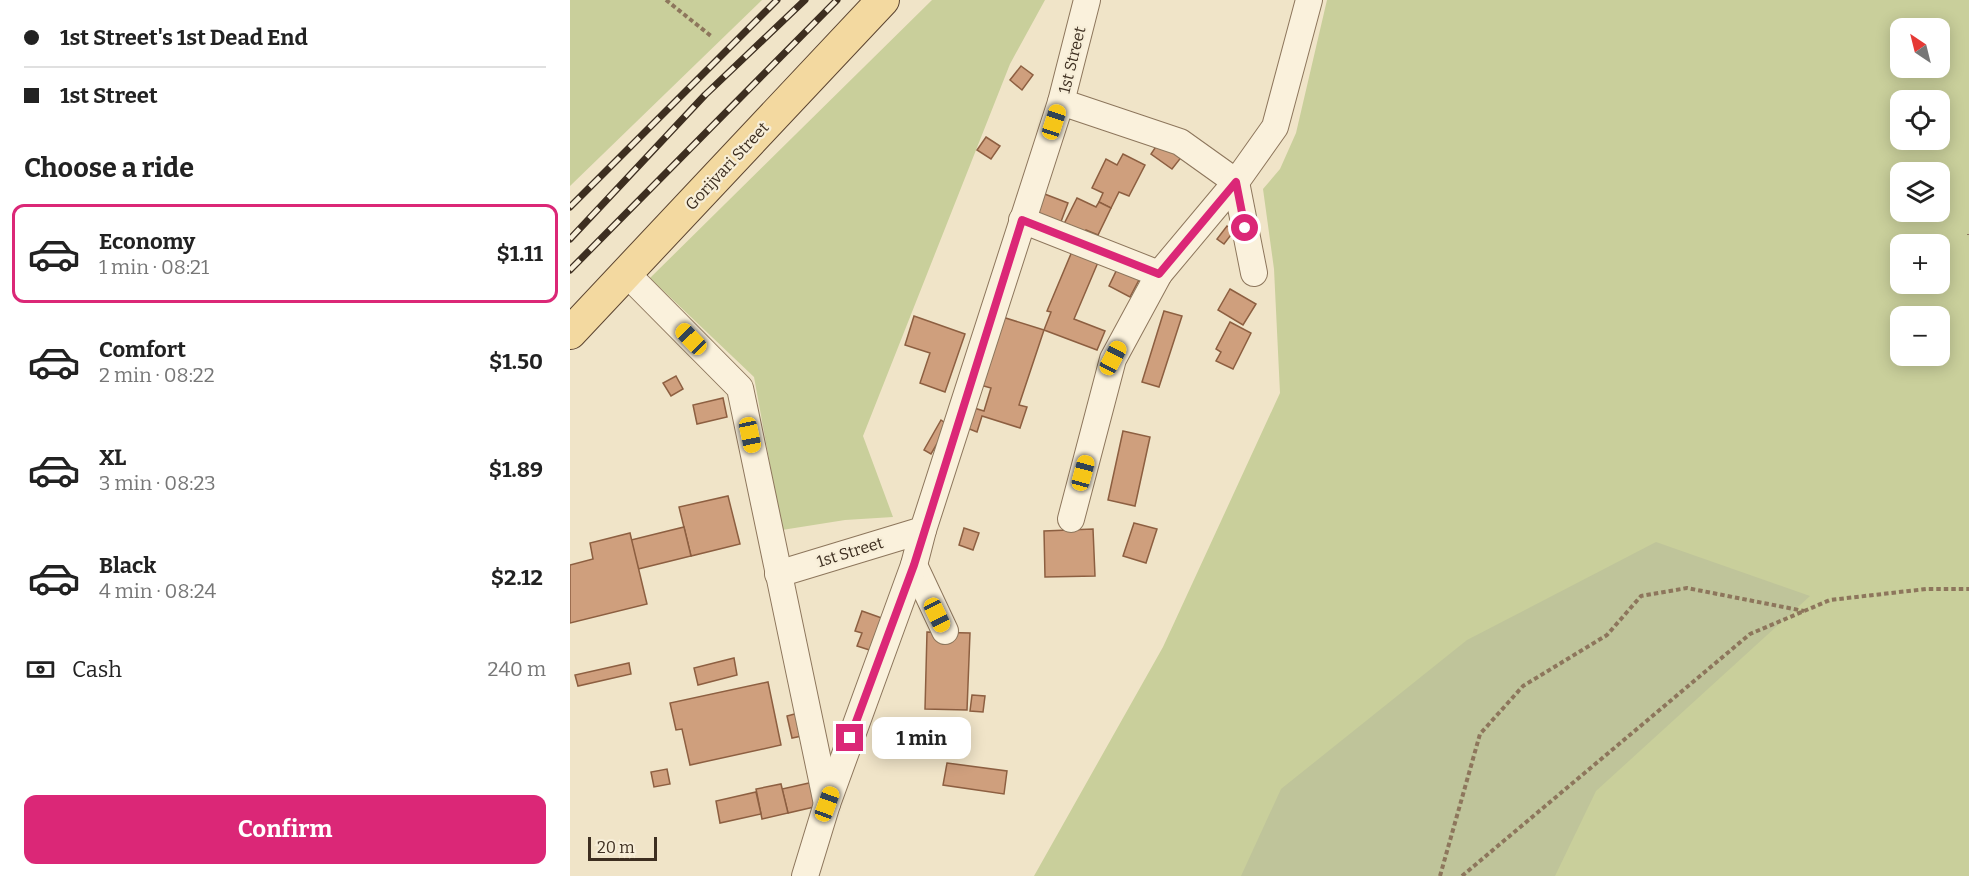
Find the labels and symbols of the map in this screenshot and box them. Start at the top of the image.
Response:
north arrow [1890,18,1950,78]
street label: 1st Street [1055,24,1090,95]
car [1040,102,1068,142]
street label: Gorijvari Street [681,118,773,214]
route start [1231,214,1258,241]
car [672,320,710,358]
car [1097,338,1129,378]
car [737,416,763,454]
car [1070,453,1096,493]
street label: 1st Street [815,533,886,571]
car [921,595,953,635]
callout: 1 min [871,717,970,759]
route end [836,724,863,751]
car [812,784,842,824]
scale bar [588,834,657,862]

